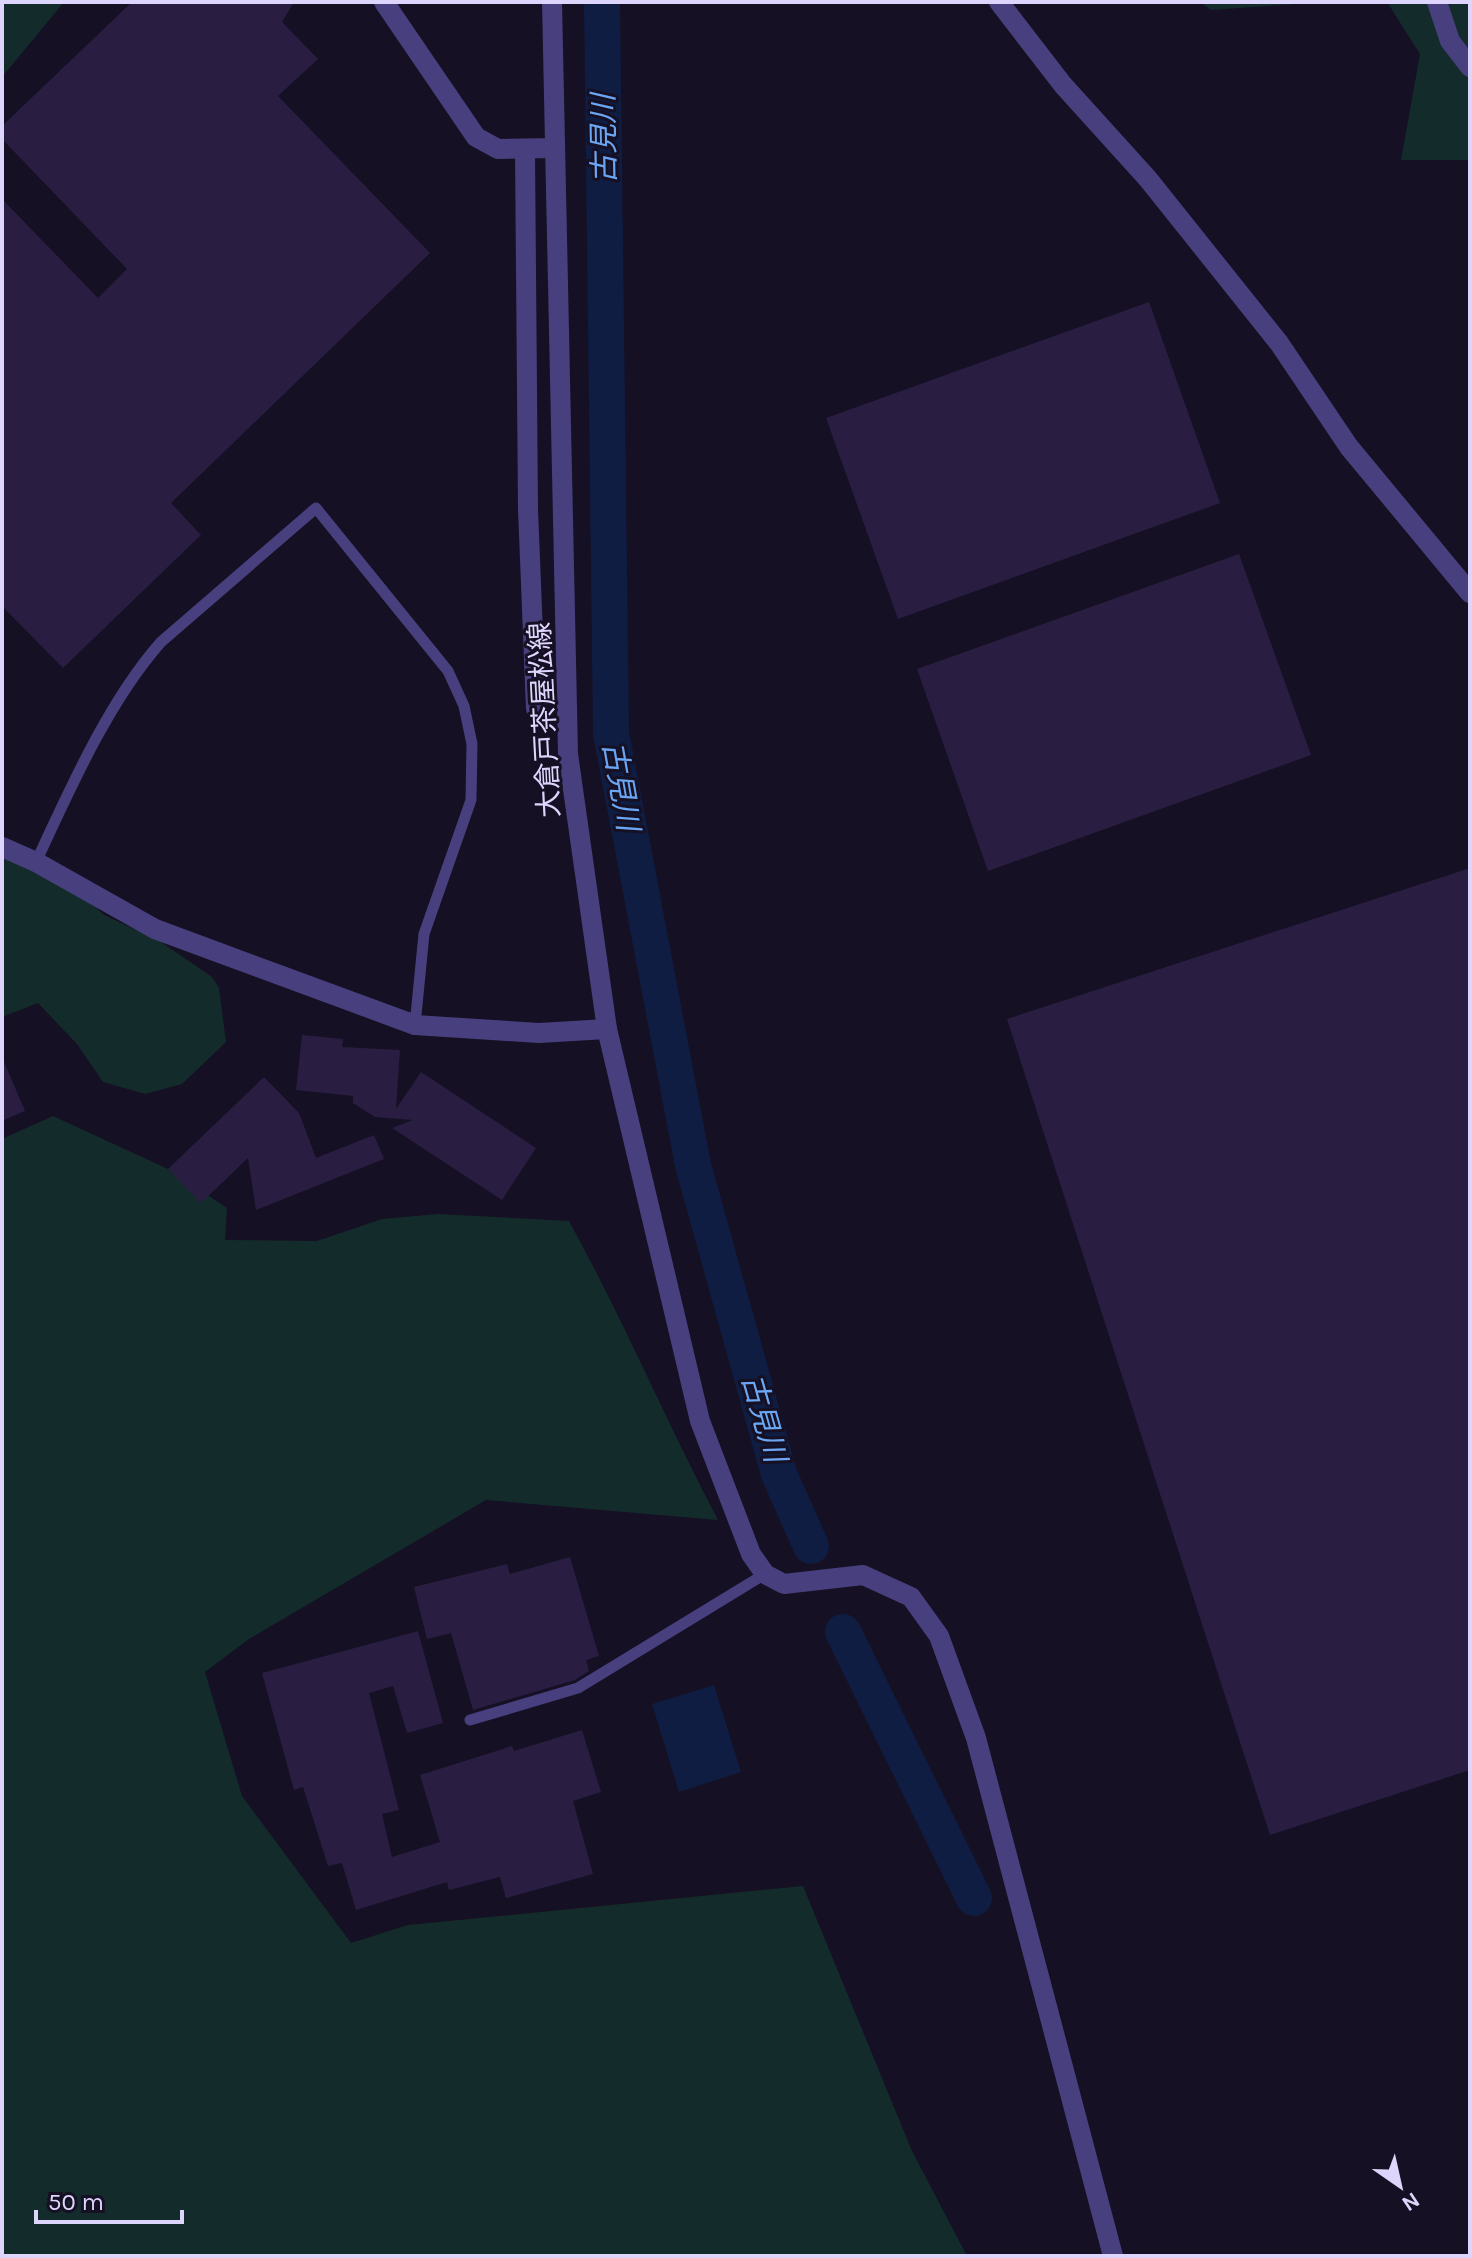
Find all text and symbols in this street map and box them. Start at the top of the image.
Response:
water label: 古見川 [585,91,623,184]
street label: 大倉戸茶屋松線 [523,621,566,819]
water label: 古見川 [595,739,647,836]
water label: 古見川 [734,1370,795,1469]
north arrow [1360,2146,1440,2226]
scale bar [36,2174,182,2224]
text: N [1397,2187,1424,2217]
text: 50 m [48,2188,104,2216]

